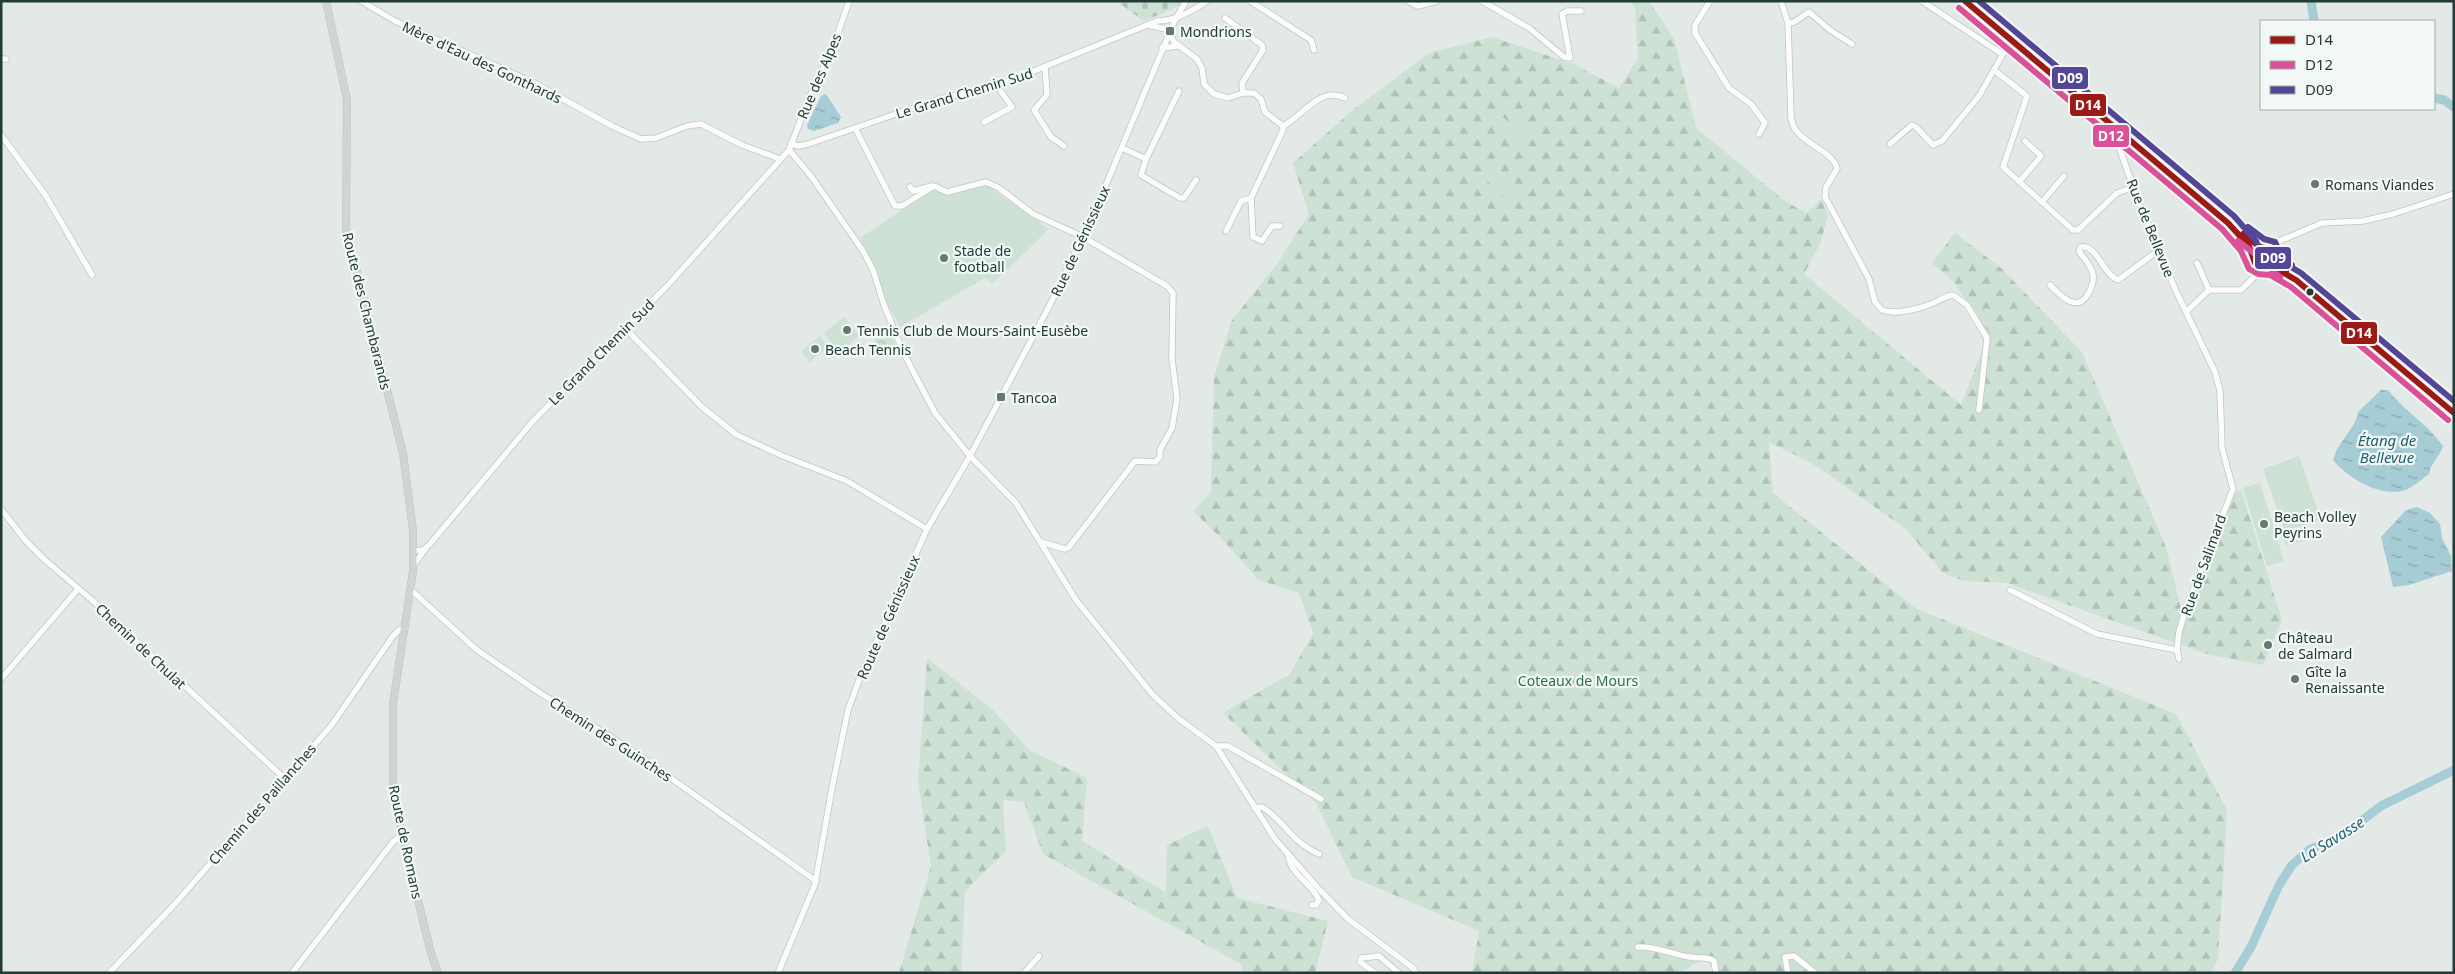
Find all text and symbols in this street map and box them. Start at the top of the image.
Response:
street label: Mère d'Eau des Gonthards [399,17,565,107]
legend [2260,20,2435,110]
place label: Mondrions [1180,22,1252,41]
marker: Mondrions [1164,25,1176,37]
text: D14 [2305,29,2334,49]
street label: Rue des Alpes [792,30,846,122]
text: D12 [2305,54,2333,74]
street label: Le Grand Chemin Sud [893,63,1035,123]
line badge: D09 [2051,66,2089,90]
text: D09 [2057,68,2083,87]
text: D09 [2305,79,2333,99]
line badge: D14 [2069,93,2107,117]
text: D14 [2075,95,2101,114]
line badge: D12 [2092,124,2130,148]
text: D12 [2098,126,2124,145]
place label: Romans Viandes [2325,175,2434,194]
street label: Rue de Bellevue [2123,176,2179,280]
marker: Romans Viandes [2309,178,2321,190]
street label: Rue de Génissieux [1046,182,1114,300]
street label: Route des Chambarands [338,230,396,392]
place label: Stade de football [954,241,1011,276]
line badge: D09 [2254,246,2292,270]
text: D09 [2260,248,2286,267]
marker: Stade de football [938,252,950,264]
unlabelled marker [2305,287,2315,297]
street label: Le Grand Chemin Sud [544,295,658,409]
place label: Tennis Club de Mours-Saint-Eusèbe [857,321,1088,340]
line badge: D14 [2340,321,2378,345]
text: D14 [2346,323,2372,342]
marker: Tennis Club de Mours-Saint-Eusèbe [841,324,853,336]
place label: Beach Tennis [825,340,911,359]
marker: Beach Tennis [809,343,821,355]
place label: Tancoa [1011,388,1057,407]
marker: Tancoa [995,391,1007,403]
water label: Étang de Bellevue [2358,430,2417,467]
place label: Beach Volley Peyrins [2274,507,2357,542]
street label: Rue de Salimard [2176,512,2230,618]
marker: Beach Volley Peyrins [2258,518,2270,530]
street label: Route de Génissieux [852,551,924,682]
street label: Chemin de Chulat [92,599,190,693]
place label: Château de Salmard [2278,628,2352,663]
marker: Château de Salmard [2262,639,2274,651]
place label: Gîte la Renaissante [2305,662,2385,697]
park label: Coteaux de Mours [1518,671,1638,690]
marker: Gîte la Renaissante [2289,673,2301,685]
street label: Chemin des Guinches [546,692,676,786]
street label: Chemin des Paillanches [204,739,320,869]
street label: Route de Romans [385,783,427,901]
water label: La Savasse [2296,811,2368,866]

